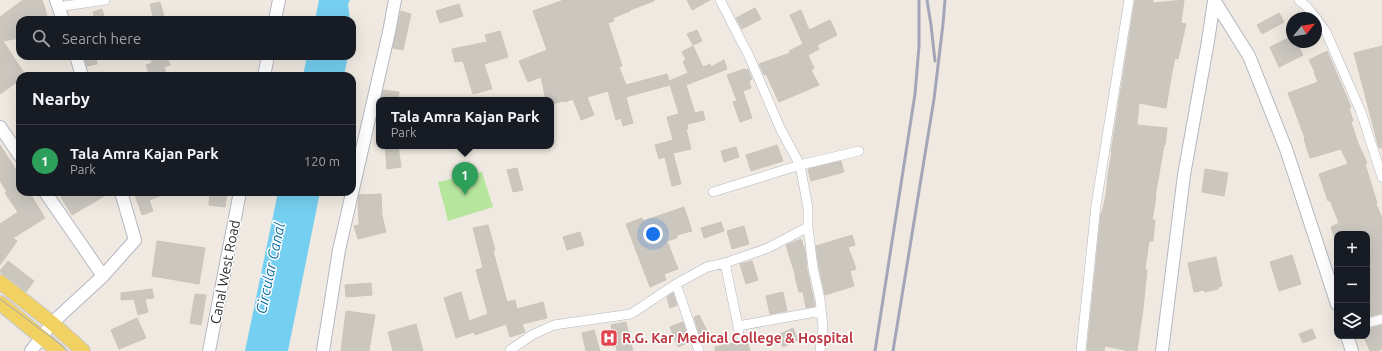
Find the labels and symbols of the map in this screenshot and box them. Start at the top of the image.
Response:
north arrow [1286,12,1322,48]
pin: 1 [452,162,478,195]
street label: Canal West Road [207,219,243,325]
water label: Circular Canal [252,220,288,315]
your location [643,224,663,244]
hospital icon: R.G. Kar Medical College & Hospital [599,328,619,348]
place label: R.G. Kar Medical College & Hospital [622,330,853,346]

